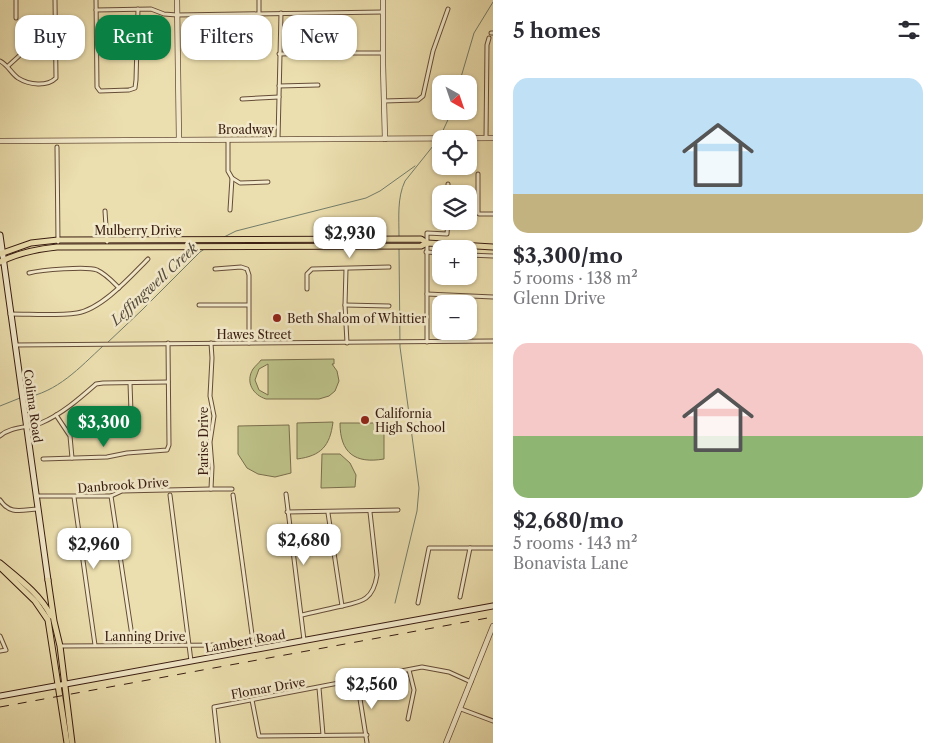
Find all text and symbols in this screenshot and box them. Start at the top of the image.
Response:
chip: Buy [15,15,85,60]
chip: Rent [95,15,171,60]
chip: Filters [181,15,272,60]
chip: New [282,15,357,60]
icon: filters [895,16,923,44]
text: 5 homes [513,18,601,43]
north arrow [432,75,478,120]
map controls [432,75,477,340]
icon: home [673,110,763,200]
street label: Broadway [218,122,275,137]
button: locate [432,130,477,175]
button: layers [432,185,477,230]
pin: $2,930 [309,216,391,259]
street label: Mulberry Drive [94,223,182,238]
text: $2,930 [324,223,376,243]
water label: Leffingwell Creek [106,239,202,330]
button: + [432,240,477,285]
text: $3,300/mo [513,243,623,268]
text: 5 rooms · 138 m² [513,268,638,288]
text: Glenn Drive [513,288,605,308]
button: − [432,295,477,340]
place label: Beth Shalom of Whittier [287,311,426,326]
marker: Beth Shalom of Whittier [271,312,283,324]
street label: Hawes Street [217,327,292,342]
street label: Colima Road [20,368,46,444]
icon: home [673,375,763,465]
pin: $3,300 [63,406,145,448]
street label: Parise Drive [196,406,211,476]
place label: California High School [375,406,446,435]
text: $3,300 [78,412,130,432]
marker: California High School [359,414,371,426]
street label: Danbrook Drive [77,474,169,496]
text: $2,680/mo [513,508,624,533]
pin: $2,680 [263,524,345,566]
pin: $2,960 [53,528,135,570]
text: $2,680 [278,530,330,550]
text: 5 rooms · 143 m² [513,533,637,553]
text: $2,960 [68,534,120,554]
text: Bonavista Lane [513,553,628,573]
street label: Lambert Road [204,626,287,655]
street label: Lanning Drive [104,629,186,644]
pin: $2,560 [331,668,413,710]
street label: Flomar Drive [230,674,307,702]
text: $2,560 [346,674,398,694]

